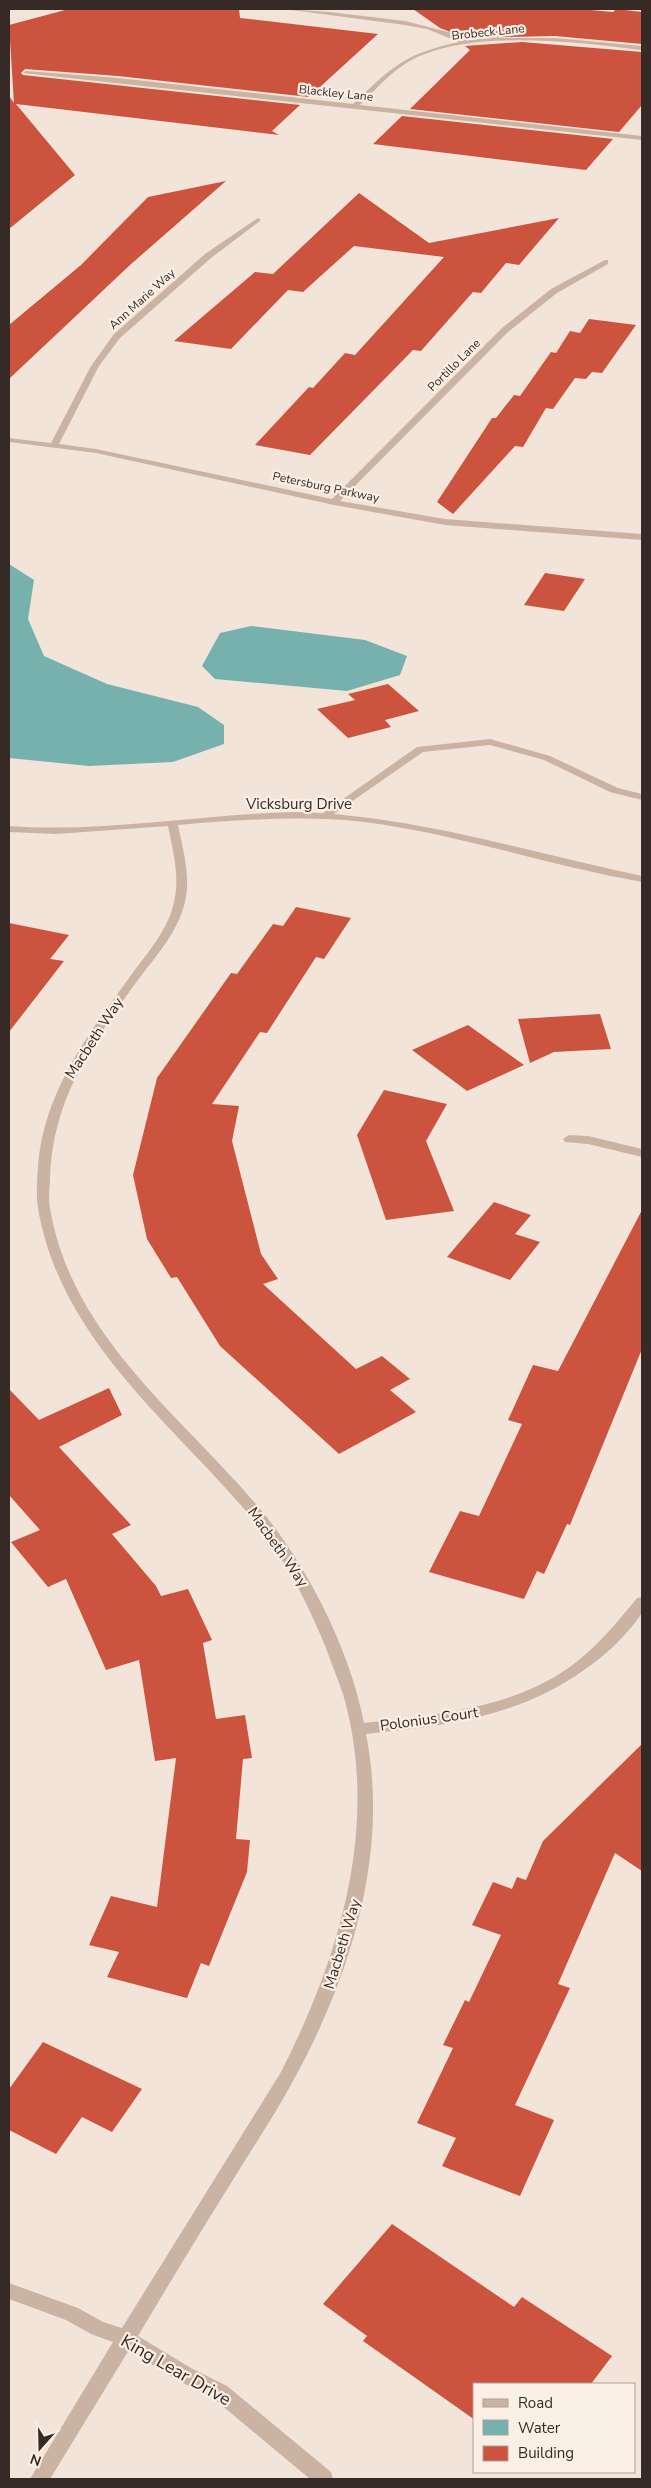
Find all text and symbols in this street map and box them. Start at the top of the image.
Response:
street label: Brobeck Lane [451,20,525,44]
street label: Blackley Lane [298,81,374,105]
street label: Ann Marie Way [106,265,179,333]
street label: Portillo Lane [424,335,484,395]
street label: Petersburg Parkway [271,468,382,506]
street label: Vicksburg Drive [245,794,352,814]
street label: Macbeth Way [60,993,128,1083]
street label: Macbeth Way [243,1503,313,1591]
street label: Polonius Court [379,1702,480,1736]
street label: Macbeth Way [319,1896,365,1992]
street label: King Lear Drive [117,2329,235,2411]
legend [473,2383,636,2473]
text: Road [518,2393,553,2413]
text: Water [518,2418,561,2438]
north arrow [15,2423,65,2473]
text: Building [518,2443,574,2463]
text: N [28,2449,44,2470]

